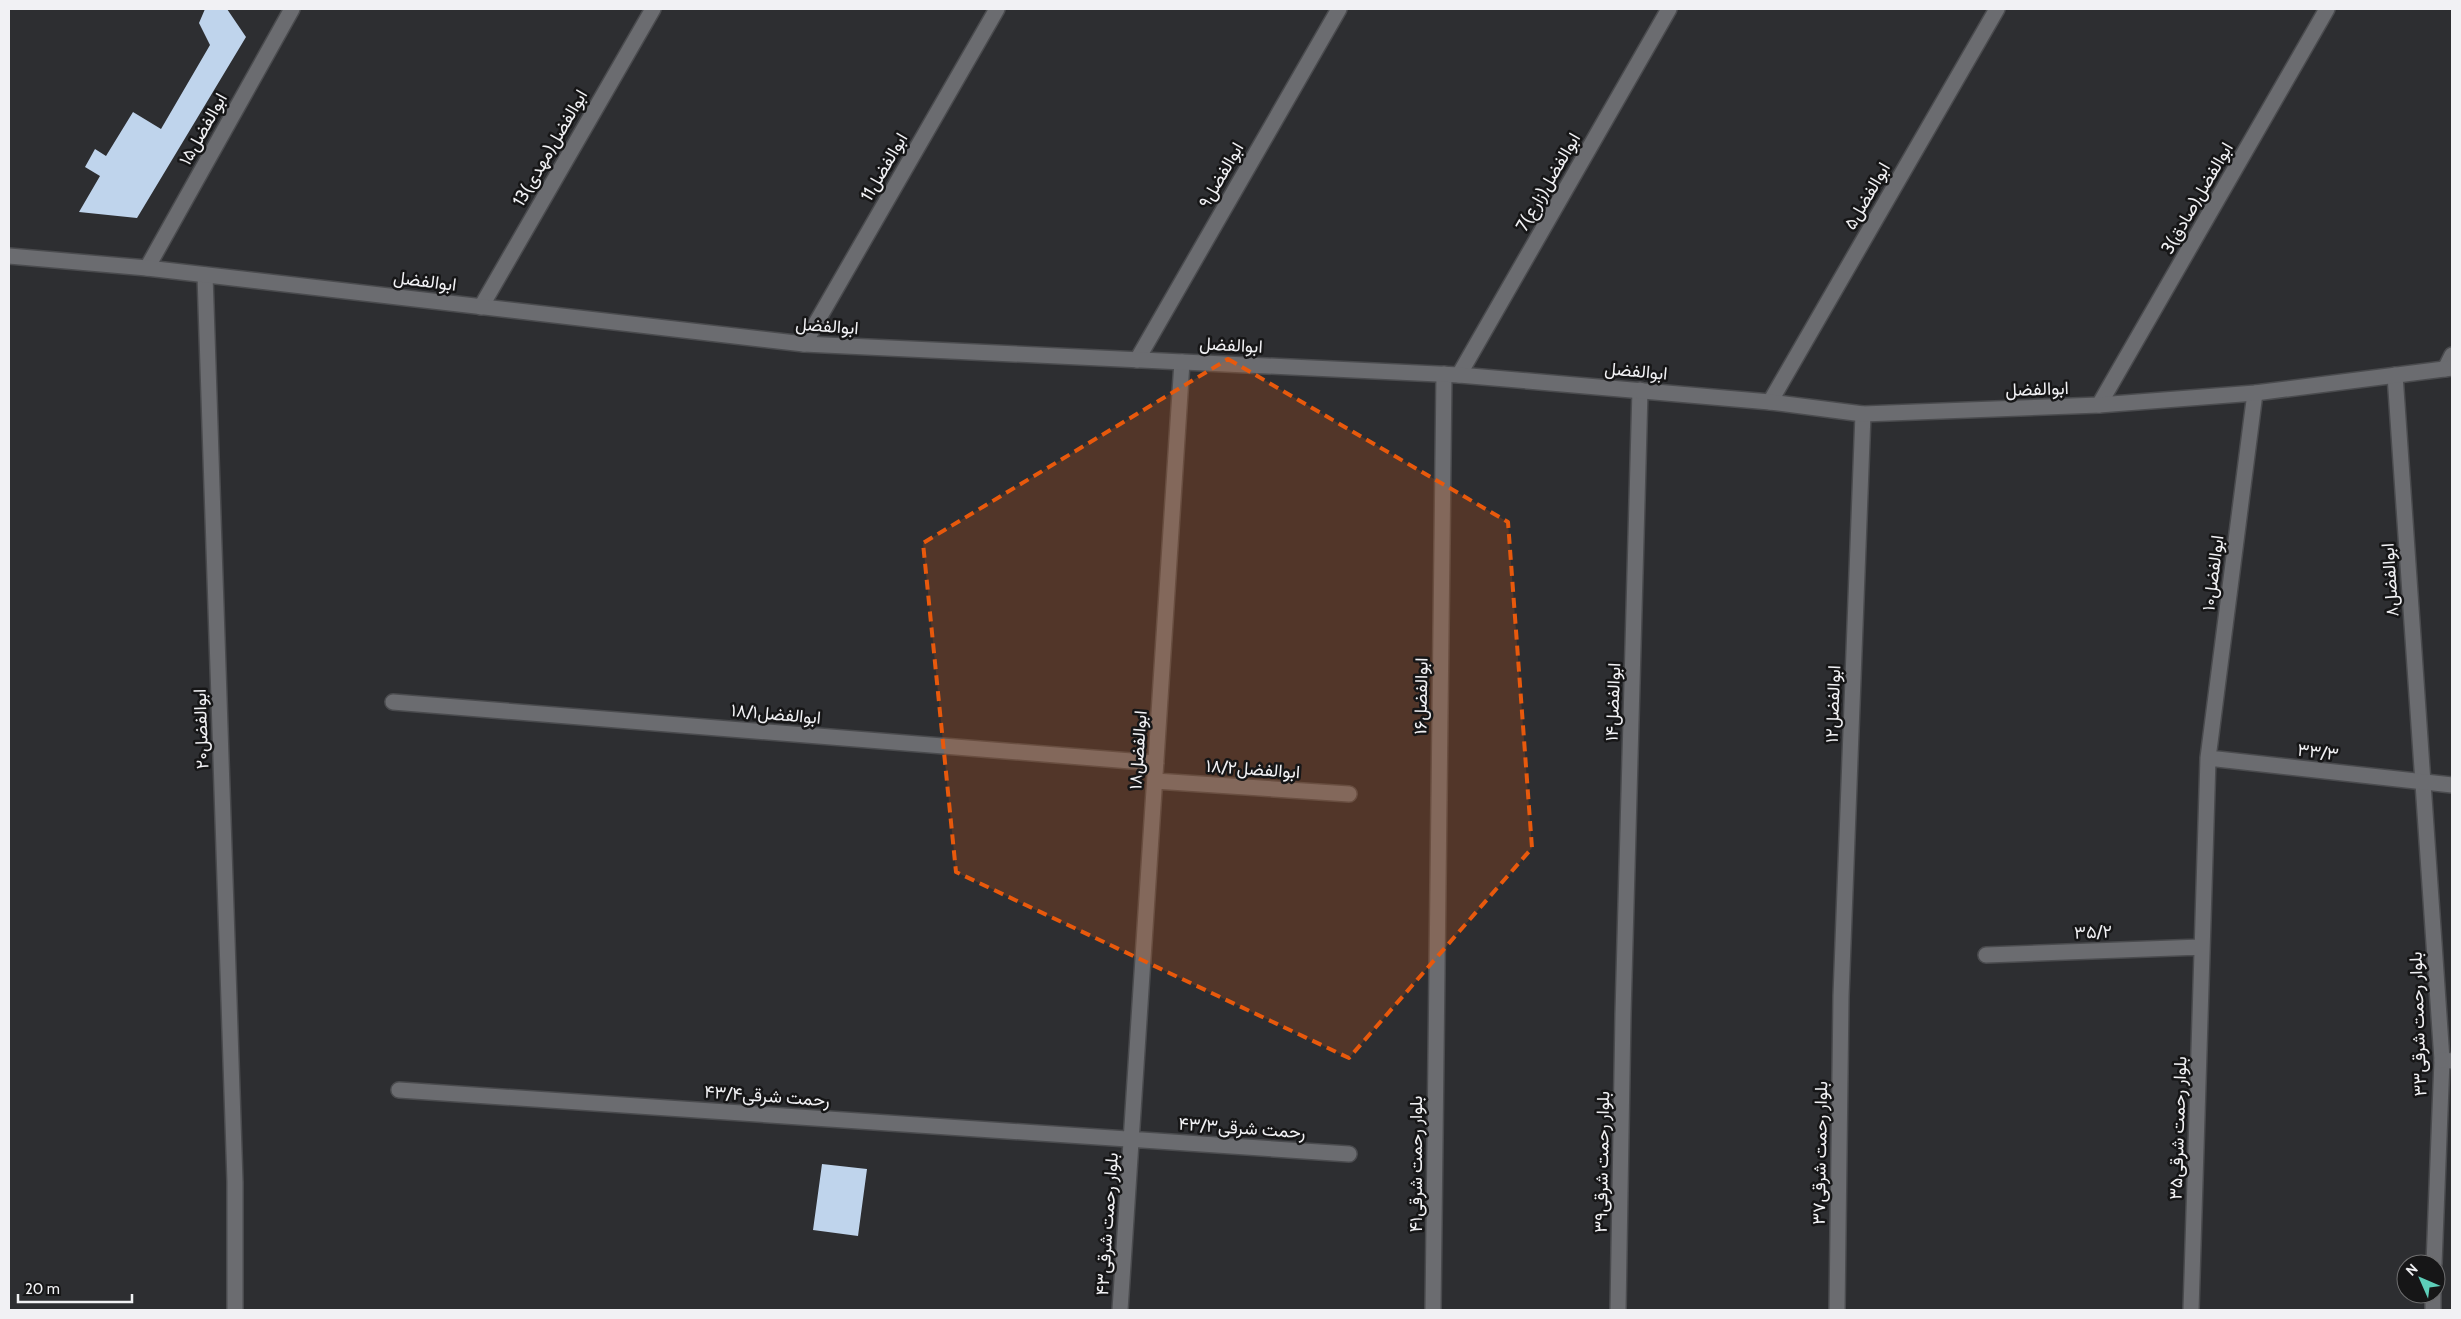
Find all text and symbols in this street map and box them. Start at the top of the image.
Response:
street label: 13ابوالفضل(مهدی) [508,86,592,210]
street label: ابوالفضل۱۵ [174,89,232,169]
street label: 11ابوالفضل [856,129,912,205]
street label: 7ابوالفضل(زارع) [1511,129,1586,236]
street label: ابوالفضل۹ [1193,138,1249,212]
street label: 3ابوالفضل(صادق) [2156,138,2238,258]
street label: ابوالفضل۵ [1839,158,1895,234]
street label: ابوالفضل [392,266,458,296]
street label: ابوالفضل [795,313,859,339]
street label: ابوالفضل [1199,332,1263,358]
street label: ابوالفضل [1603,357,1669,385]
street label: ابوالفضل [2005,377,2069,401]
street label: ابوالفضل۱۰ [2197,534,2229,612]
street label: ابوالفضل۸ [2376,542,2404,618]
street label: ابوالفضل۱۶ [1409,657,1433,735]
street label: ابوالفضل۱۴ [1601,662,1625,742]
street label: ابوالفضل۱۲ [1821,665,1845,743]
street label: ابوالفضل۲۰ [189,688,213,770]
street label: ابوالفضل۱۸/۱ [730,699,822,729]
street label: ابوالفضل۱۸ [1124,710,1152,790]
street label: ۳۳/۳ [2296,739,2340,765]
street label: ۱۸/۲ابوالفضل [1205,755,1301,783]
street label: ۳۵/۲ [2074,920,2112,944]
street label: بلوار رحمت شرقی۳۳ [2404,951,2432,1097]
street label: بلوار رحمت شرقی۳۵ [2165,1056,2191,1200]
street label: ۴۳/۴رحمت شرقی [703,1081,831,1111]
street label: بلوار رحمت شرقی۳۷ [1808,1081,1832,1225]
street label: بلوار رحمت شرقی۳۹ [1590,1091,1614,1233]
street label: بلوار رحمت شرقی۴۱ [1405,1096,1427,1232]
street label: ۴۳/۳رحمت شرقی [1178,1113,1306,1143]
street label: بلوار رحمت شرقی۴۳ [1091,1152,1123,1296]
north arrow [2396,1254,2446,1304]
text: N [2402,1260,2422,1280]
scale bar [18,1272,131,1304]
text: 20 m [25,1280,60,1298]

